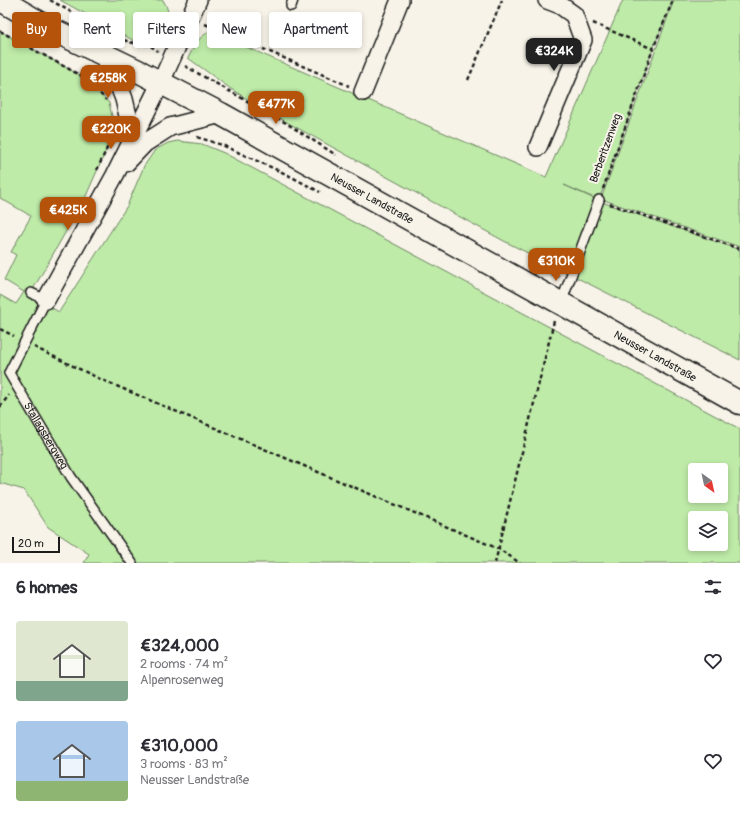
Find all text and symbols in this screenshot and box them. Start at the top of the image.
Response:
chip: Buy [12,12,61,48]
chip: Rent [69,12,125,48]
chip: Filters [133,12,199,48]
chip: New [207,12,261,48]
chip: Apartment [269,12,362,48]
pin: €324K [526,38,582,72]
text: €324K [535,43,573,59]
pin: €258K [80,65,136,99]
text: €258K [89,70,127,86]
pin: €477K [248,91,304,125]
text: €477K [257,96,295,112]
street label: Berberitzenweg [587,112,624,184]
pin: €220K [83,116,139,150]
text: €220K [91,121,131,137]
street label: Neusser Landstraße [328,170,416,227]
pin: €425K [40,197,96,231]
text: €425K [49,202,87,218]
pin: €310K [528,248,584,282]
text: €310K [537,253,575,269]
street label: Neusser Landstraße [611,328,699,385]
street label: Stallagsbergweg [21,400,71,472]
north arrow [688,463,728,503]
map controls [688,463,728,551]
button: layers [688,511,728,551]
scale bar [12,535,60,554]
text: 20 m [18,537,44,550]
icon: filters [702,576,724,598]
text: 6 homes [16,577,77,598]
text: €324,000 [140,635,219,656]
icon: home [48,637,96,685]
icon: heart [702,650,724,672]
text: 2 rooms · 74 m² [140,656,228,672]
text: Alpenrosenweg [140,672,224,688]
text: €310,000 [140,735,218,756]
icon: home [48,737,96,785]
icon: heart [702,750,724,772]
text: 3 rooms · 83 m² [140,756,228,772]
text: Neusser Landstraße [140,772,249,788]

